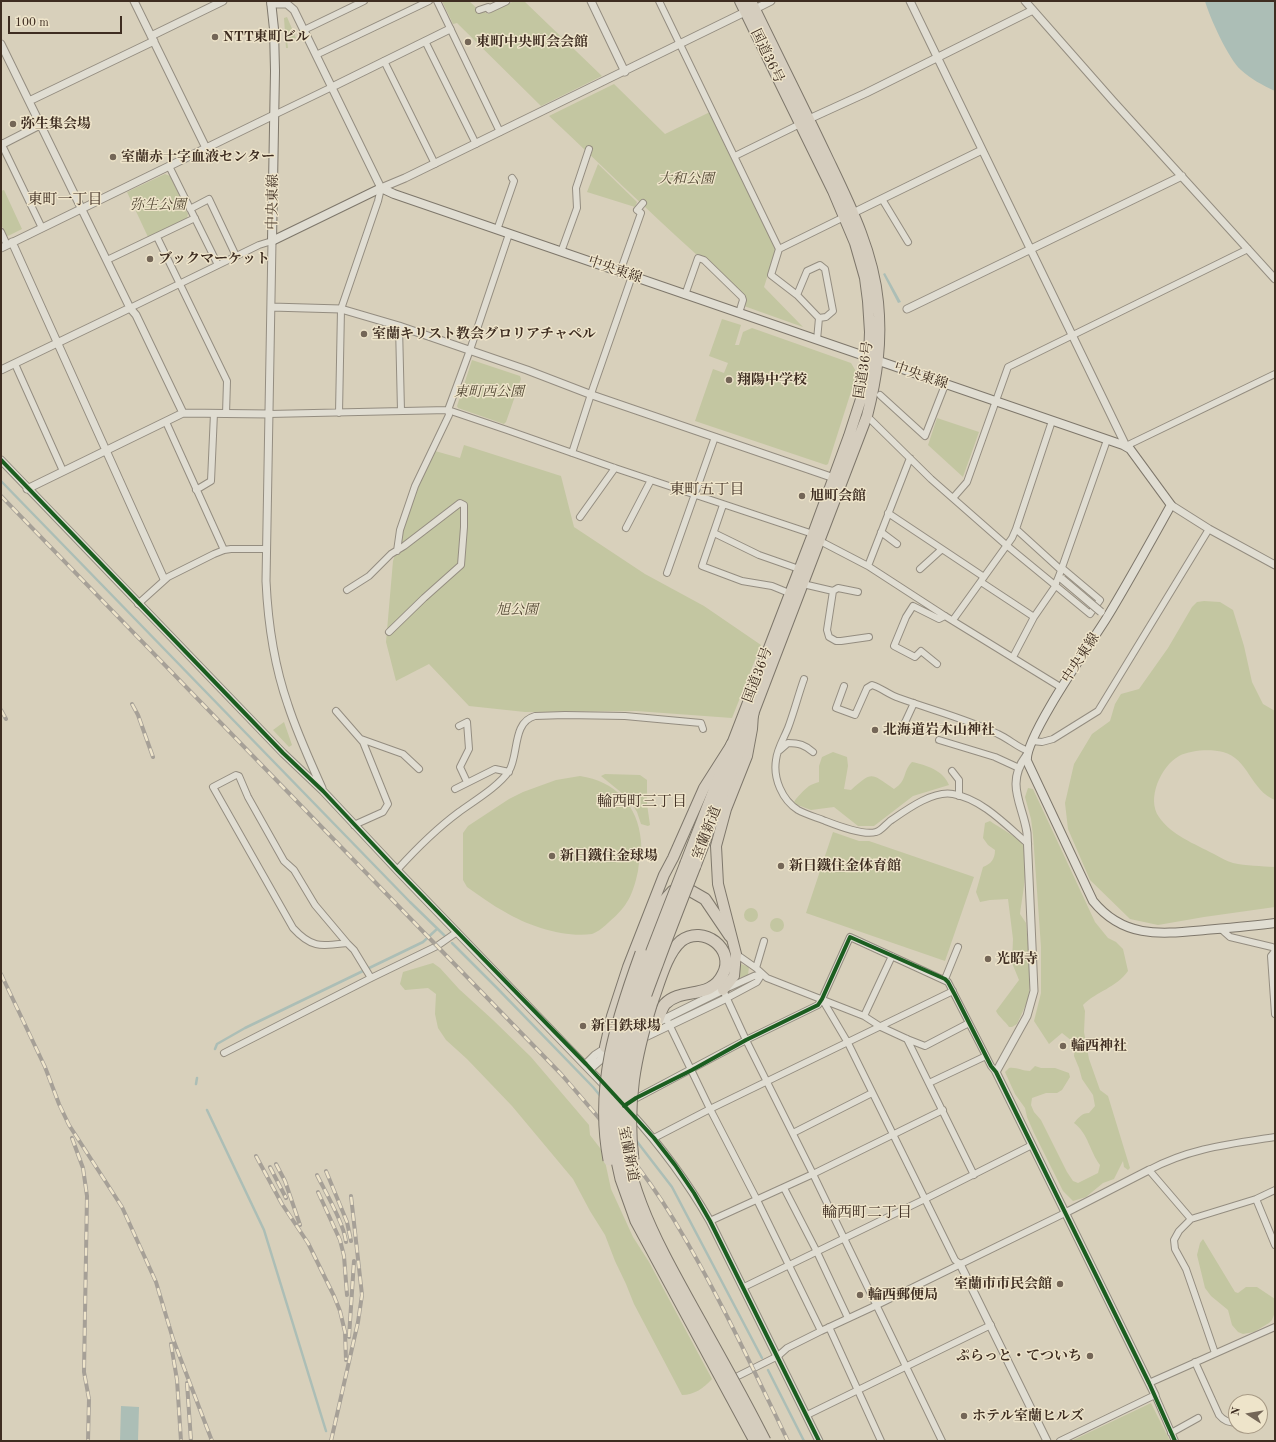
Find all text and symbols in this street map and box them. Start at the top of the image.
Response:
scale bar [10,8,124,34]
text: 100 m [15,17,49,29]
street label: 国道36号 [747,26,787,86]
place label: NTT東町ビル [223,29,310,45]
marker: NTT東町ビル [210,32,220,42]
place label: 東町中央町会会館 [476,34,588,50]
marker: 東町中央町会会館 [463,37,473,47]
place label: 弥生集会場 [21,116,91,132]
marker: 弥生集会場 [8,119,18,129]
place label: 室蘭赤十字血液センター [121,149,275,165]
marker: 室蘭赤十字血液センター [108,152,118,162]
park label: 大和公園 [658,171,714,187]
street label: 中央東線 [264,174,282,230]
district label: 東町一丁目 [28,191,102,209]
park label: 弥生公園 [130,197,186,213]
place label: ブックマーケット [158,251,270,267]
street label: 中央東線 [586,253,644,287]
marker: ブックマーケット [145,254,155,264]
place label: 室蘭キリスト教会グロリアチャペル [372,326,596,342]
marker: 室蘭キリスト教会グロリアチャペル [359,329,369,339]
street label: 国道36号 [851,340,877,400]
street label: 中央東線 [892,359,950,393]
place label: 翔陽中学校 [737,372,807,388]
marker: 翔陽中学校 [724,375,734,385]
park label: 東町西公園 [454,384,524,400]
district label: 東町五丁目 [670,481,744,499]
place label: 旭町会館 [810,488,866,504]
marker: 旭町会館 [797,491,807,501]
park label: 旭公園 [496,602,538,618]
street label: 中央東線 [1059,630,1103,686]
street label: 国道36号 [740,645,776,705]
place label: 北海道岩木山神社 [883,722,995,738]
marker: 北海道岩木山神社 [870,725,880,735]
district label: 輪西町三丁目 [597,793,687,811]
street label: 室蘭新道 [689,804,725,862]
place label: 新日鐵住金球場 [560,848,658,864]
marker: 新日鐵住金球場 [547,851,557,861]
place label: 新日鐵住金体育館 [789,858,901,874]
marker: 新日鐵住金体育館 [776,861,786,871]
place label: 光昭寺 [996,951,1038,967]
marker: 光昭寺 [983,954,993,964]
place label: 新日鉄球場 [591,1018,661,1034]
marker: 新日鉄球場 [578,1021,588,1031]
place label: 輪西神社 [1071,1038,1127,1054]
marker: 輪西神社 [1058,1041,1068,1051]
street label: 室蘭新道 [614,1125,642,1183]
district label: 輪西町二丁目 [822,1204,912,1222]
place label: 室蘭市市民会館 [954,1276,1052,1292]
marker: 室蘭市市民会館 [1055,1279,1065,1289]
place label: 輪西郵便局 [868,1287,938,1303]
marker: 輪西郵便局 [855,1290,865,1300]
place label: ぷらっと・てついち [956,1348,1082,1364]
marker: ぷらっと・てついち [1085,1351,1095,1361]
north arrow [1228,1394,1268,1434]
text: N [1230,1406,1243,1417]
place label: ホテル室蘭ヒルズ [972,1408,1084,1424]
marker: ホテル室蘭ヒルズ [959,1411,969,1421]

